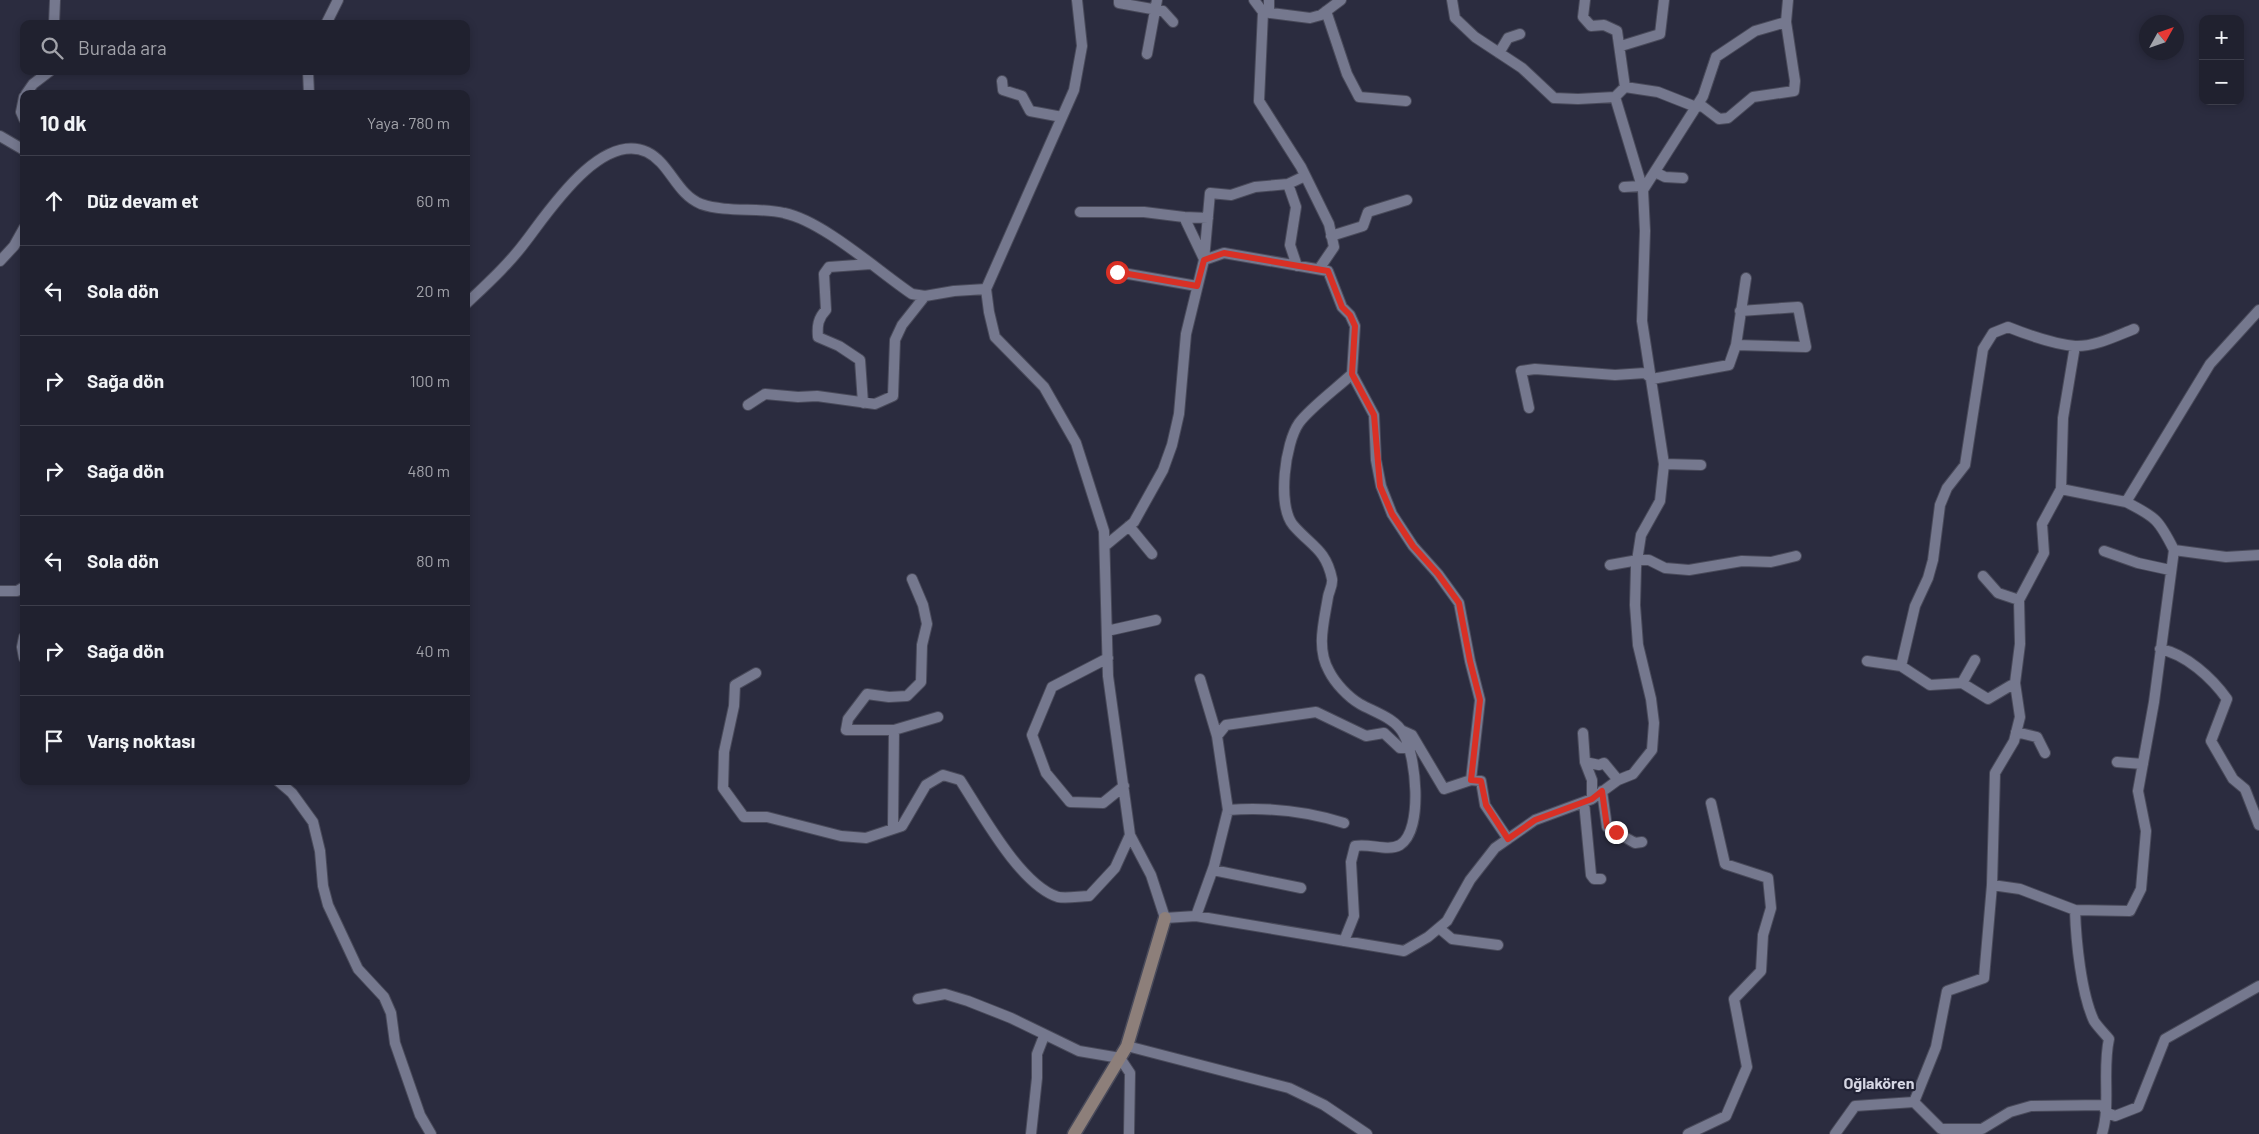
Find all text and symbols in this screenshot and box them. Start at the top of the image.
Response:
north arrow [2139,15,2184,60]
map controls [2199,15,2244,105]
button: + [2199,15,2244,60]
search box [20,20,470,75]
icon: search [38,34,66,62]
text: Burada ara [78,36,167,59]
button: − [2199,60,2244,105]
text: 10 dk [40,110,87,135]
text: Yaya · 780 m [367,113,450,132]
icon: ahead [40,187,68,215]
text: Düz devam et [87,189,199,212]
text: 60 m [416,191,450,210]
route start [1106,261,1129,284]
icon: left [40,277,68,305]
text: Sola dön [87,279,159,302]
text: 20 m [416,281,450,300]
icon: right [40,367,68,395]
text: Sağa dön [87,369,164,392]
text: 100 m [410,371,450,390]
icon: right [40,457,68,485]
text: Sağa dön [87,459,164,482]
text: 480 m [407,461,450,480]
icon: left [40,547,68,575]
text: Sola dön [87,549,159,572]
text: 80 m [416,551,450,570]
icon: right [40,637,68,665]
text: Sağa dön [87,639,164,662]
text: 40 m [416,641,450,660]
icon: arrive [40,727,68,755]
text: Varış noktası [87,729,195,752]
route end [1605,821,1628,844]
district label: Oğlakören [1843,1073,1915,1092]

